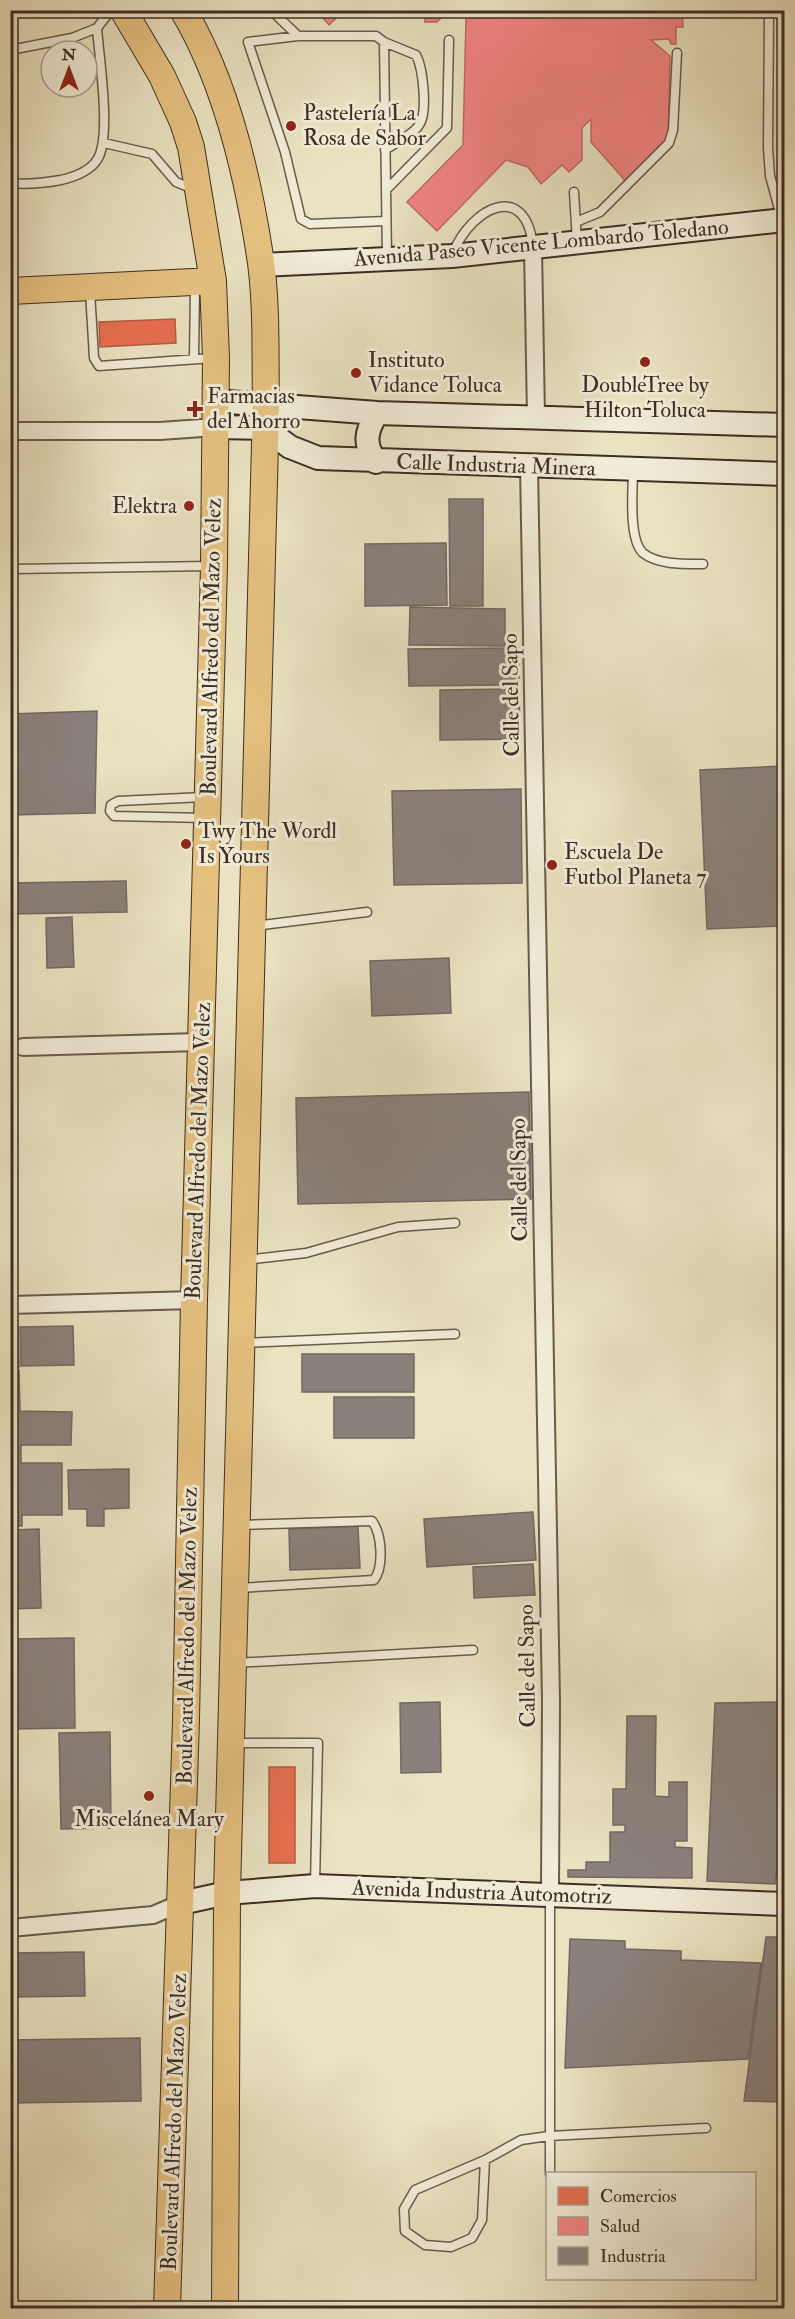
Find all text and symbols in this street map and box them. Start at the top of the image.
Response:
north arrow [39,39,99,99]
text: N [61,45,77,65]
place label: Pastelería La Rosa de Sabor [303,99,427,152]
marker: Pastelería La Rosa de Sabor [284,119,298,133]
street label: Avenida Paseo Vicente Lombardo Toledano [351,213,730,273]
place label: Instituto Vidance Toluca [368,346,503,399]
marker: DoubleTree by Hilton Toluca [638,355,652,369]
marker: Instituto Vidance Toluca [349,366,363,380]
place label: DoubleTree by Hilton Toluca [581,371,709,424]
place label: Farmacias del Ahorro [207,382,300,435]
marker: Farmacias del Ahorro [188,402,202,416]
street label: Calle Industria Minera [396,448,597,483]
place label: Elektra [112,492,178,520]
street label: Boulevard Alfredo del Mazo Velez [194,497,228,796]
marker: Elektra [182,499,196,513]
street label: Calle del Sapo [496,633,527,757]
place label: Twy The Wordl Is Yours [198,817,337,870]
marker: Twy The Wordl Is Yours [179,837,193,851]
place label: Escuela De Futbol Planeta 7 [564,838,706,891]
marker: Escuela De Futbol Planeta 7 [545,858,559,872]
street label: Boulevard Alfredo del Mazo Velez [179,1001,217,1300]
street label: Calle del Sapo [504,1118,535,1242]
street label: Boulevard Alfredo del Mazo Velez [170,1486,204,1785]
street label: Calle del Sapo [512,1604,543,1728]
marker: Miscelánea Mary [142,1789,156,1803]
place label: Miscelánea Mary [74,1805,224,1833]
street label: Avenida Industria Automotriz [350,1873,613,1911]
street label: Boulevard Alfredo del Mazo Velez [155,1972,193,2271]
legend [546,2172,756,2280]
text: Comercios [600,2185,677,2208]
text: Salud [600,2215,640,2238]
text: Industria [600,2245,666,2268]

